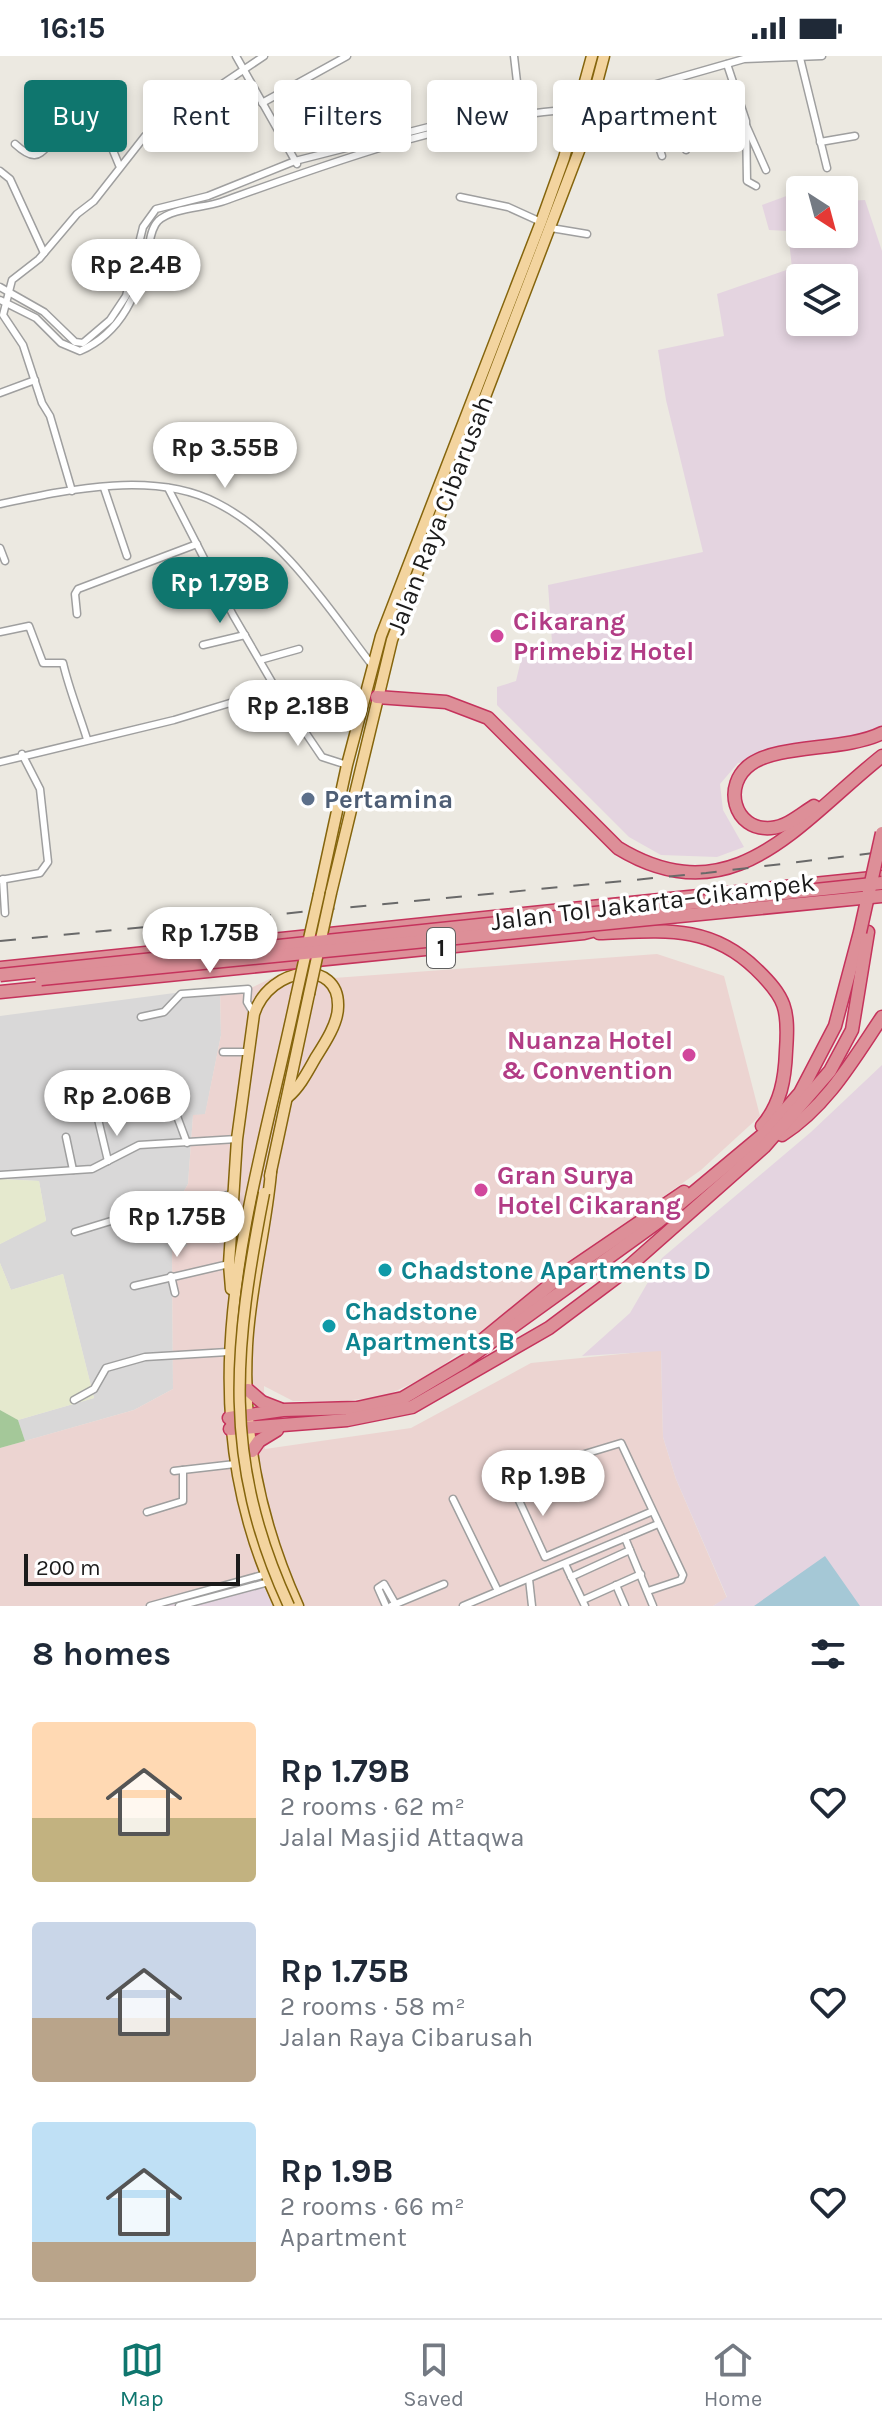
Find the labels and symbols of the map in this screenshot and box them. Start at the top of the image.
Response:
north arrow [786,176,858,248]
pin: Rp 2.4B [62,239,210,307]
street label: Jalan Raya Cibarusah [380,391,500,639]
pin: Rp 3.55B [142,422,308,490]
pin: Rp 1.79B [137,557,303,625]
place label: Cikarang Primebiz Hotel [513,606,694,667]
marker: Cikarang Primebiz Hotel [488,627,506,645]
pin: Rp 2.18B [215,680,381,748]
place label: Pertamina [324,784,453,815]
marker: Pertamina [299,790,317,808]
street label: Jalan Tol Jakarta–Cikampek [489,867,817,937]
pin: Rp 1.75B [127,907,293,975]
road number: 1 [427,928,455,968]
place label: Nuanza Hotel & Convention [501,1025,673,1086]
marker: Nuanza Hotel & Convention [680,1046,698,1064]
pin: Rp 2.06B [34,1070,200,1138]
place label: Gran Surya Hotel Cikarang [497,1160,681,1221]
marker: Gran Surya Hotel Cikarang [472,1181,490,1199]
pin: Rp 1.75B [94,1191,260,1259]
place label: Chadstone Apartments D [401,1255,711,1286]
marker: Chadstone Apartments D [376,1261,394,1279]
place label: Chadstone Apartments B [345,1296,515,1357]
marker: Chadstone Apartments B [320,1317,338,1335]
pin: Rp 1.9B [469,1450,617,1518]
scale bar [24,1550,240,1586]

